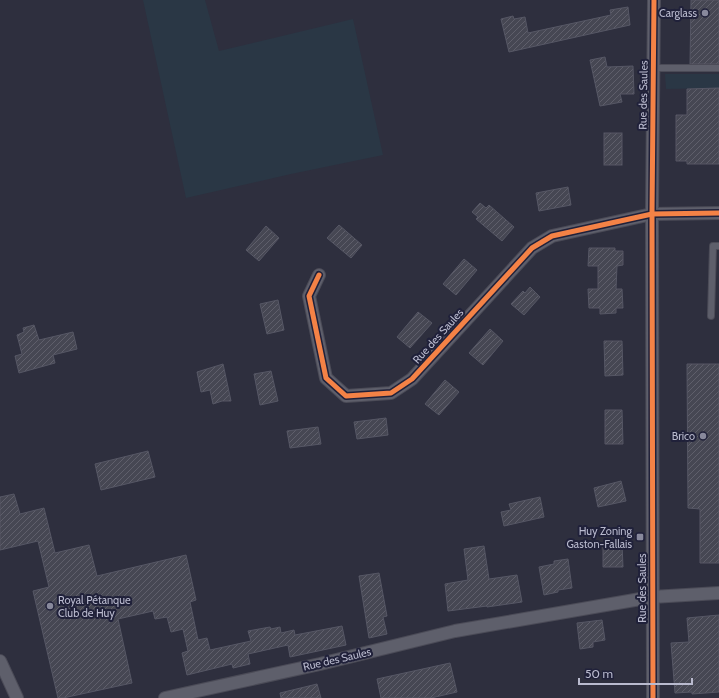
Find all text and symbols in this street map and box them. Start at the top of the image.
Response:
place label: Carglass [659,6,697,20]
marker: Carglass [700,8,710,18]
street label: Rue des Saules [635,60,651,130]
street label: Rue des Saules [410,305,467,366]
place label: Brico [672,429,695,443]
marker: Brico [698,431,708,441]
place label: Huy Zoning Gaston-Fallais [566,524,633,551]
marker: Huy Zoning Gaston-Fallais [635,532,645,542]
street label: Rue des Saules [635,553,649,623]
place label: Royal Pétanque Club de Huy [58,593,131,620]
marker: Royal Pétanque Club de Huy [45,601,55,611]
street label: Rue des Saules [302,644,373,674]
scale bar [579,660,692,686]
text: 50 m [585,666,613,681]

